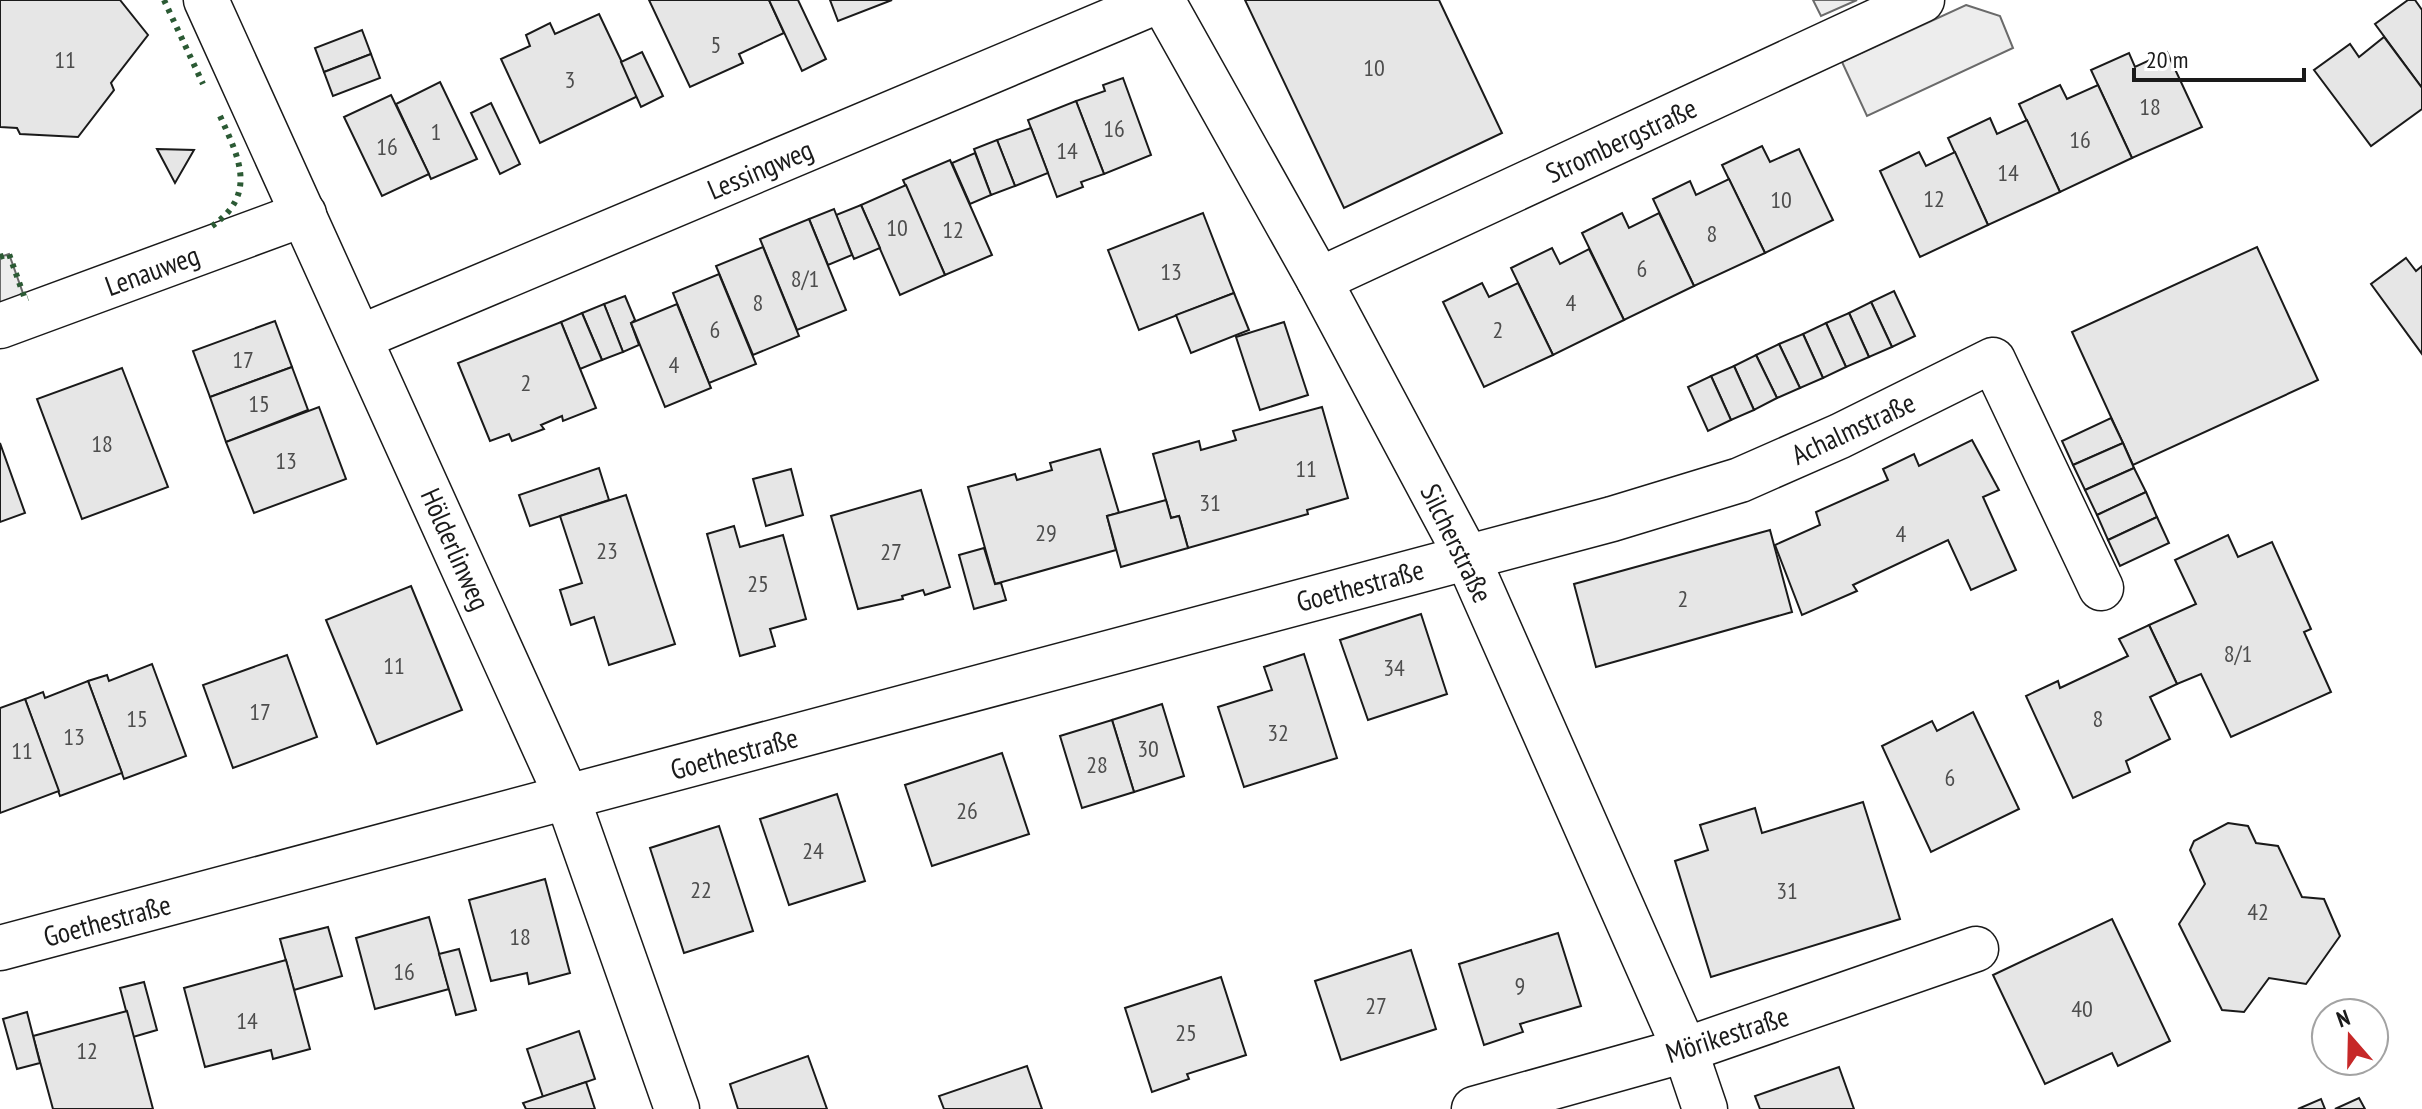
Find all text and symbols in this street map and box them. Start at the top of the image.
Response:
house number: 5 [711,29,721,60]
scale bar [2134,32,2304,82]
house number: 11 [54,44,76,75]
text: 20 m [2146,44,2188,75]
house number: 10 [1363,52,1385,83]
house number: 3 [565,64,575,95]
street label: Strombergstraße [1540,89,1702,191]
house number: 18 [2139,91,2161,122]
house number: 16 [1103,113,1125,144]
house number: 1 [431,116,441,147]
house number: 16 [2069,124,2091,155]
street label: Lessingweg [702,130,818,208]
house number: 16 [376,131,398,162]
house number: 14 [1056,135,1078,166]
house number: 14 [1997,157,2019,188]
house number: 12 [1923,183,1945,214]
house number: 10 [1770,184,1792,215]
house number: 10 [886,212,908,243]
house number: 12 [942,214,964,245]
house number: 8 [1707,218,1717,249]
street label: Lenauweg [100,236,204,304]
house number: 6 [1637,253,1647,284]
house number: 13 [1160,256,1182,287]
house number: 8/1 [791,263,819,294]
house number: 8 [753,287,763,318]
house number: 4 [1566,287,1577,318]
house number: 6 [710,314,720,345]
house number: 2 [1493,314,1503,345]
house number: 17 [232,344,254,375]
house number: 4 [669,349,680,380]
house number: 2 [521,367,531,398]
street label: Achalmstraße [1785,383,1921,473]
house number: 15 [248,388,270,419]
house number: 18 [91,428,113,459]
house number: 13 [275,445,297,476]
house number: 11 [1295,453,1317,484]
street label: Silcherstraße [1412,478,1502,608]
street label: Hölderlinweg [413,482,499,616]
house number: 31 [1199,487,1221,518]
house number: 29 [1035,517,1057,548]
house number: 4 [1896,518,1907,549]
house number: 23 [596,535,618,566]
house number: 27 [880,536,902,567]
street label: Goethestraße [1292,550,1428,620]
house number: 25 [747,568,769,599]
house number: 2 [1678,583,1688,614]
house number: 8/1 [2224,638,2252,669]
house number: 11 [383,650,405,681]
house number: 34 [1383,652,1405,683]
house number: 17 [249,696,271,727]
house number: 15 [126,703,148,734]
house number: 8 [2093,703,2103,734]
house number: 32 [1267,717,1289,748]
street label: Goethestraße [666,718,802,788]
house number: 13 [63,721,85,752]
house number: 30 [1137,733,1159,764]
house number: 11 [11,735,33,766]
house number: 28 [1086,749,1108,780]
house number: 6 [1945,762,1955,793]
house number: 26 [956,795,978,826]
house number: 24 [802,835,824,866]
house number: 22 [690,874,712,905]
house number: 31 [1776,875,1798,906]
street label: Goethestraße [39,885,175,955]
house number: 42 [2247,896,2269,927]
house number: 18 [509,921,531,952]
house number: 16 [393,956,415,987]
house number: 9 [1515,970,1525,1001]
house number: 27 [1365,990,1387,1021]
house number: 40 [2071,993,2093,1024]
street label: Mörikestraße [1661,997,1793,1071]
north arrow [2310,997,2390,1077]
text: N [2333,1003,2354,1033]
house number: 14 [236,1005,258,1036]
house number: 25 [1175,1017,1197,1048]
house number: 12 [76,1035,98,1066]

